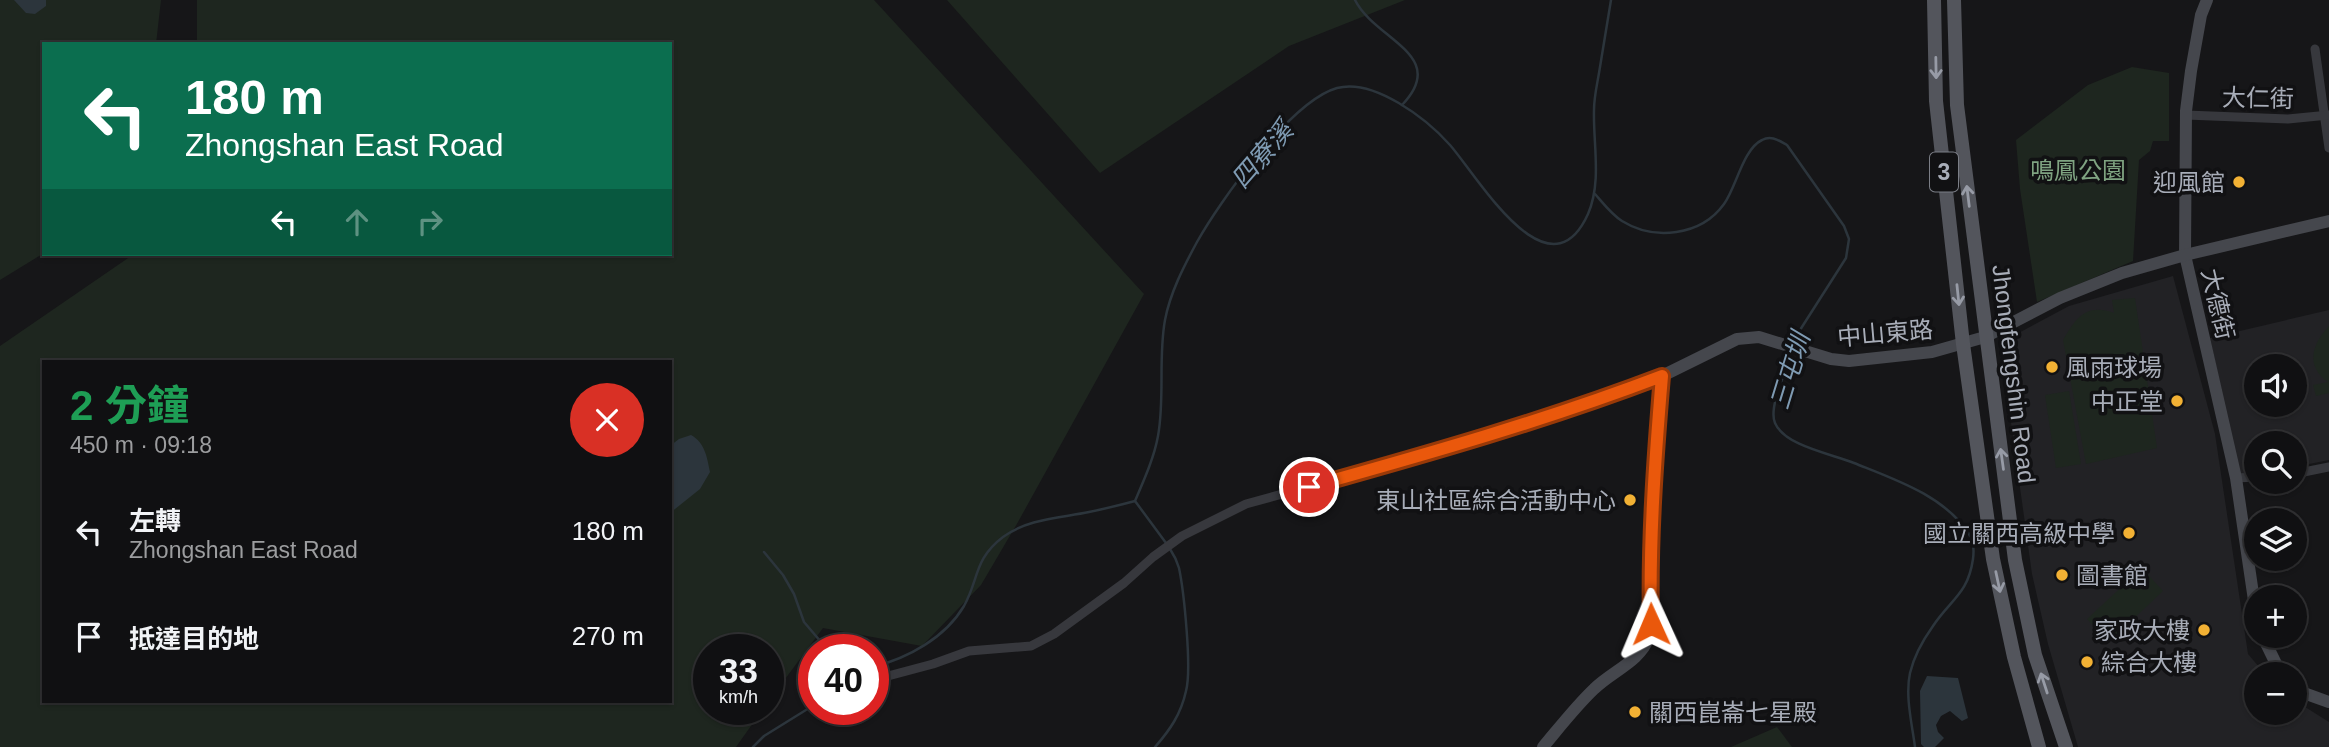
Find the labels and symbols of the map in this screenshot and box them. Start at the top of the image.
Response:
one-way arrow [1929,56,1942,79]
street label: 大仁街 [2222,84,2294,112]
water label: 四寮溪 [1225,113,1302,194]
road number: 3 [1930,153,1958,192]
park label: 鳴鳳公園 [2030,157,2126,184]
place label: 迎風館 [2153,169,2225,196]
marker: 迎風館 [2231,174,2247,190]
one-way arrow [1962,185,1975,208]
street label: Jhongfengshin Road [1987,263,2041,485]
street label: 大德街 [2197,266,2239,342]
one-way arrow [1951,283,1964,305]
street label: 中山東路 [1836,315,1934,351]
water label: 三屯圳 [1764,326,1817,413]
place label: 風雨球場 [2066,354,2162,381]
marker: 風雨球場 [2044,359,2060,375]
place label: 中正堂 [2091,388,2163,415]
marker: 中正堂 [2169,393,2185,409]
one-way arrow [1995,449,2008,471]
pin [1279,457,1339,517]
place label: 東山社區綜合活動中心 [1376,487,1616,514]
marker: 東山社區綜合活動中心 [1622,492,1638,508]
place label: 國立關西高級中學 [1923,520,2115,547]
marker: 國立關西高級中學 [2121,525,2137,541]
place label: 圖書館 [2076,562,2148,589]
marker: 圖書館 [2054,567,2070,583]
one-way arrow [1991,570,2005,593]
position arrow [1614,587,1688,661]
place label: 家政大樓 [2094,617,2190,644]
marker: 家政大樓 [2196,622,2212,638]
speed limit sign: 40 [798,634,889,725]
place label: 綜合大樓 [2101,649,2197,676]
marker: 綜合大樓 [2079,654,2095,670]
one-way arrow [2037,672,2049,694]
place label: 關西崑崙七星殿 [1649,699,1817,726]
marker: 關西崑崙七星殿 [1627,704,1643,720]

